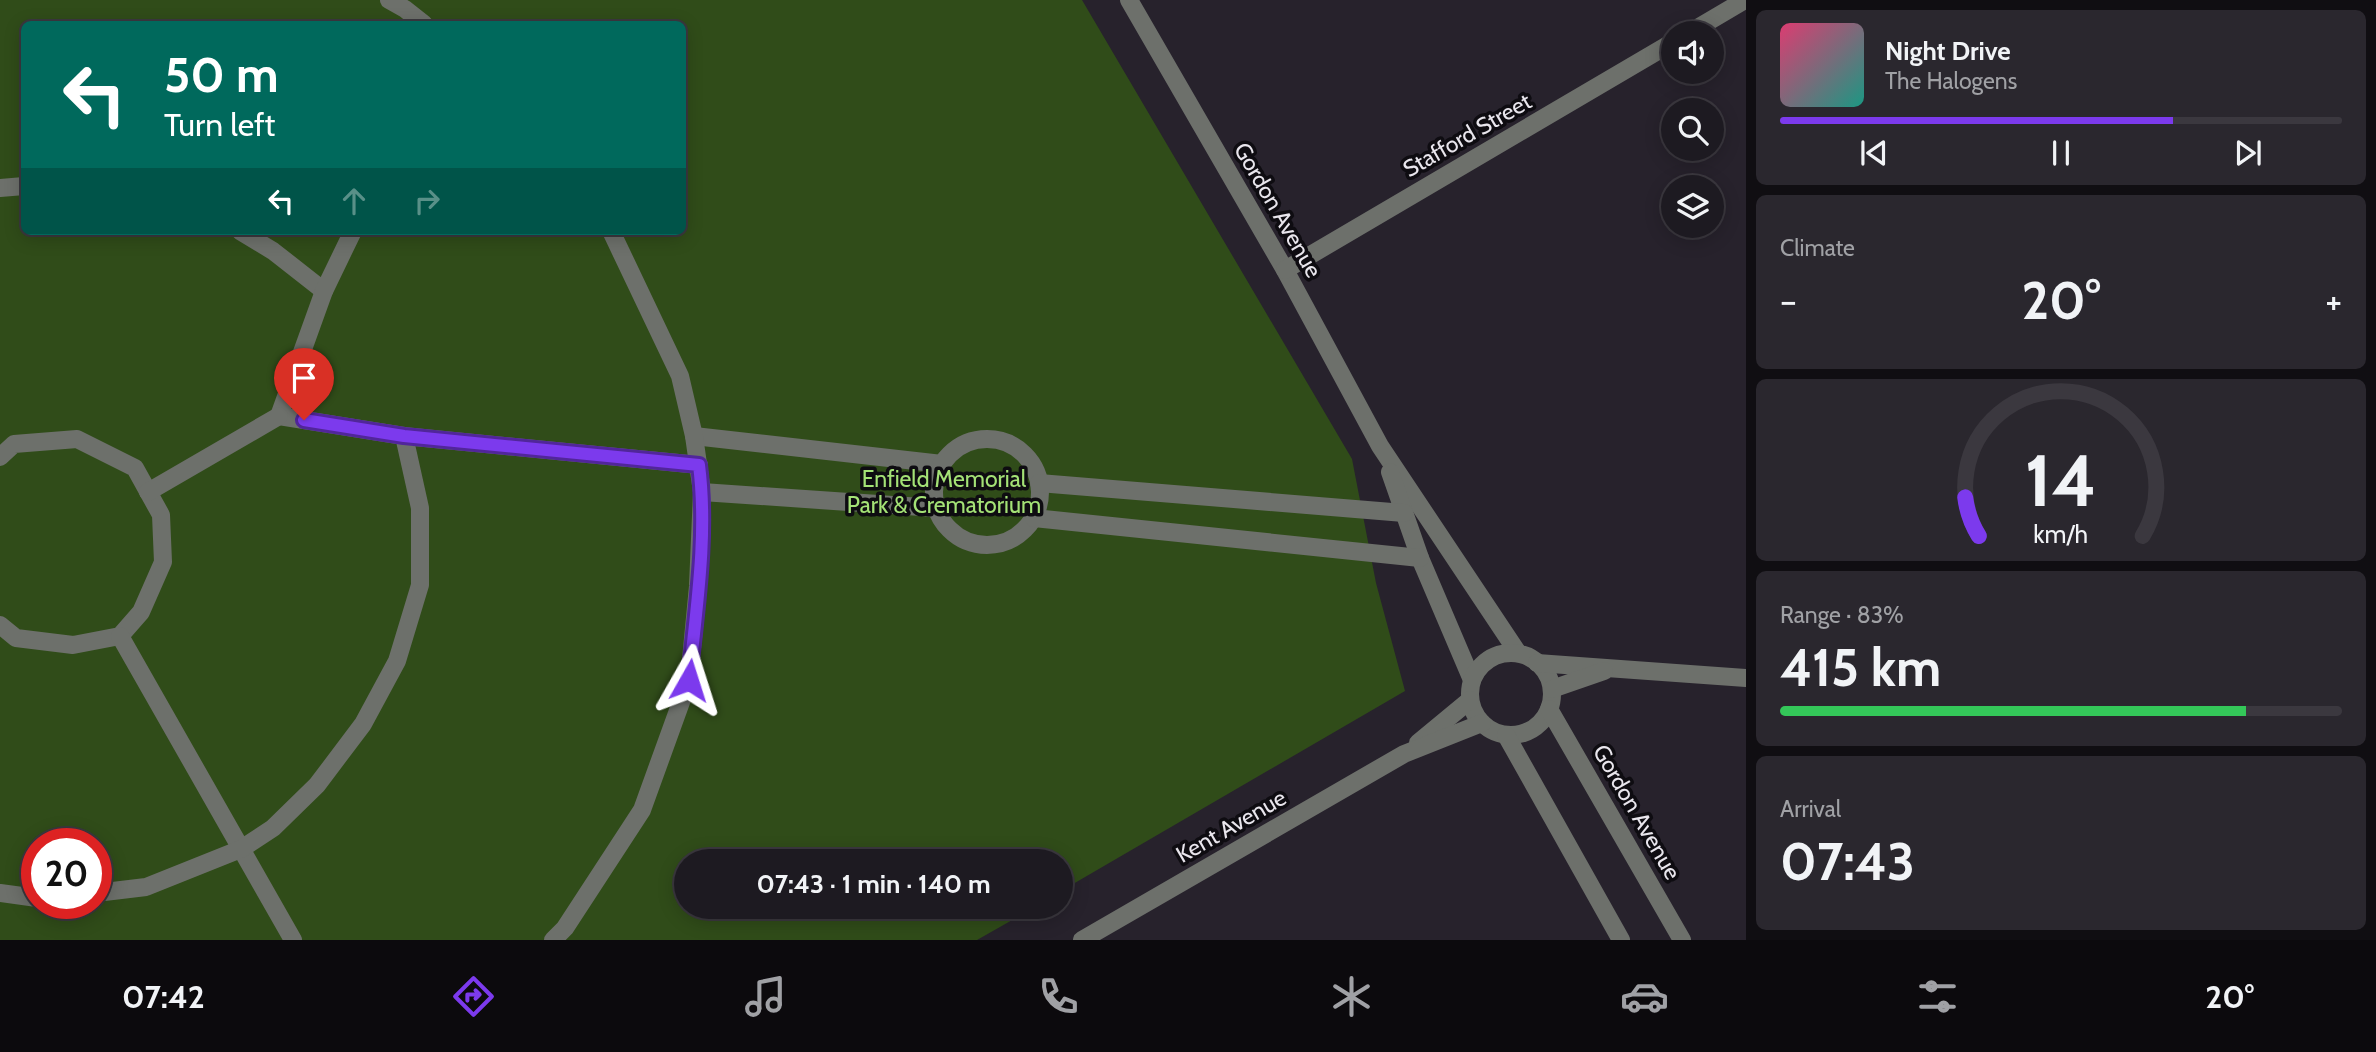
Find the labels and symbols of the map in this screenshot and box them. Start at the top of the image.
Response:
street label: Stafford Street [1398,87,1536,183]
street label: Gordon Avenue [1228,137,1328,283]
pin [274,348,334,420]
park label: Enfield Memorial Park & Crematorium [847,465,1041,519]
position arrow [652,643,726,717]
street label: Gordon Avenue [1587,739,1687,885]
street label: Kent Avenue [1171,783,1291,869]
speed limit sign: 20 [21,828,112,919]

